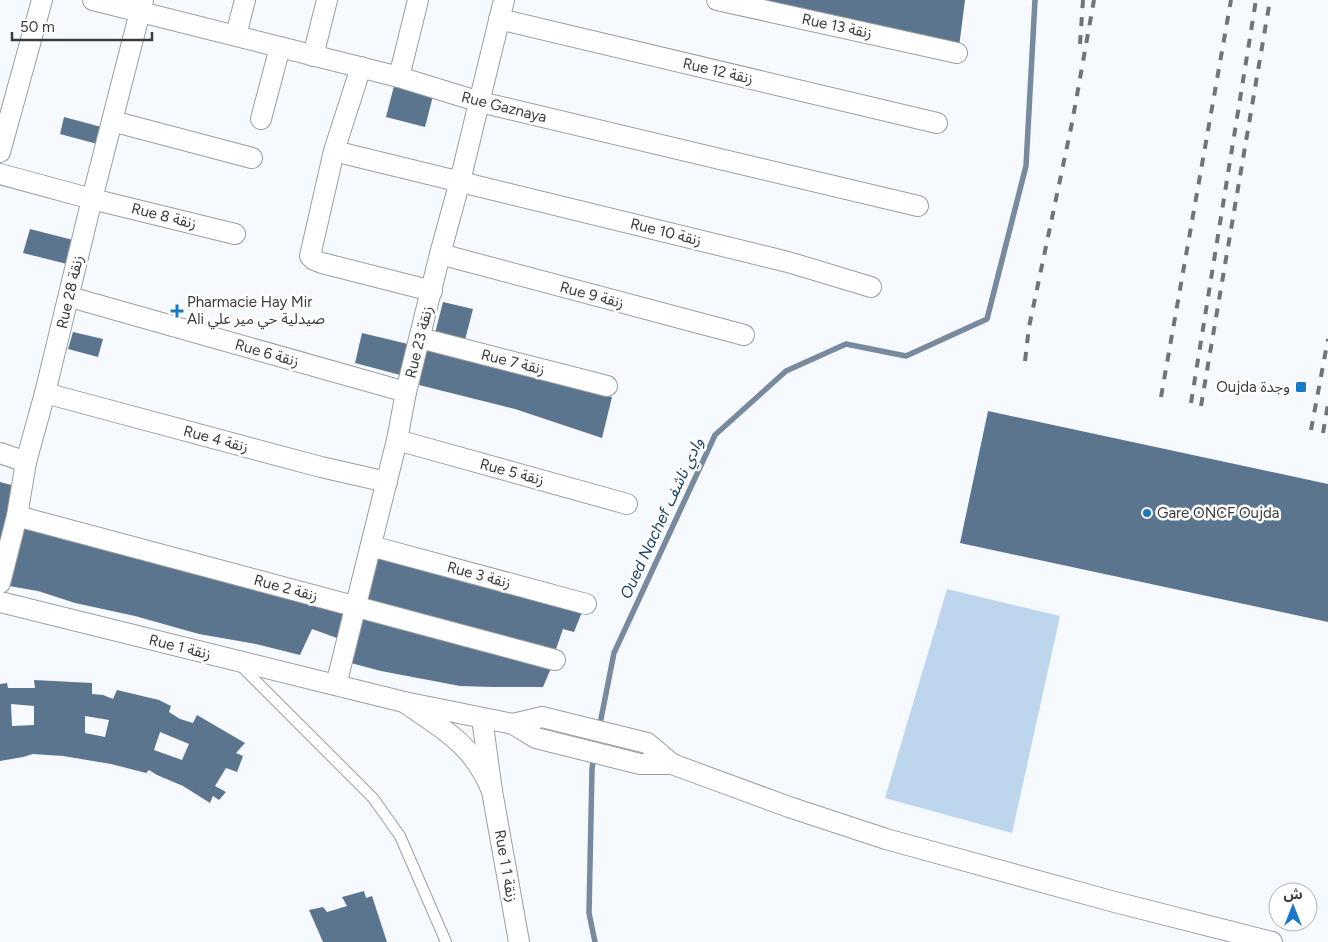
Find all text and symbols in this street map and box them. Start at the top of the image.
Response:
scale bar [12,10,152,42]
street label: Rue 13 زنقة [800,10,874,42]
text: 50 m [20,18,55,36]
street label: Rue 12 زنقة [681,54,755,88]
street label: Rue Gaznaya [459,88,549,126]
street label: Rue 8 زنقة [130,199,198,233]
street label: Rue 10 زنقة [628,214,704,250]
street label: Rue 28 زنقة [53,254,87,330]
street label: Rue 9 زنقة [558,278,626,312]
place label: Pharmacie Hay Mir Ali صيدلية حي مير علي [187,293,325,330]
street label: Rue 23 زنقة [401,304,437,380]
marker: Pharmacie Hay Mir Ali صيدلية حي مير علي [171,305,183,317]
street label: Rue 6 زنقة [233,335,301,371]
street label: Rue 7 زنقة [479,345,547,379]
place label: Oujda وجدة [1216,378,1290,396]
marker: Oujda وجدة [1294,380,1308,394]
street label: Rue 4 زنقة [182,422,250,456]
water label: Oued Nachef وادي ناشف [616,435,710,603]
street label: Rue 5 زنقة [478,455,546,489]
place label: Gare ONCF Oujda [1157,504,1279,522]
marker: Gare ONCF Oujda [1141,507,1153,519]
street label: Rue 3 زنقة [445,558,513,592]
street label: Rue 2 زنقة [252,571,320,605]
street label: Rue زنقة 1 [147,631,213,663]
street label: Rue 1 زنقة 1 [491,828,521,904]
north arrow [1268,882,1318,932]
text: ش [1283,886,1303,903]

